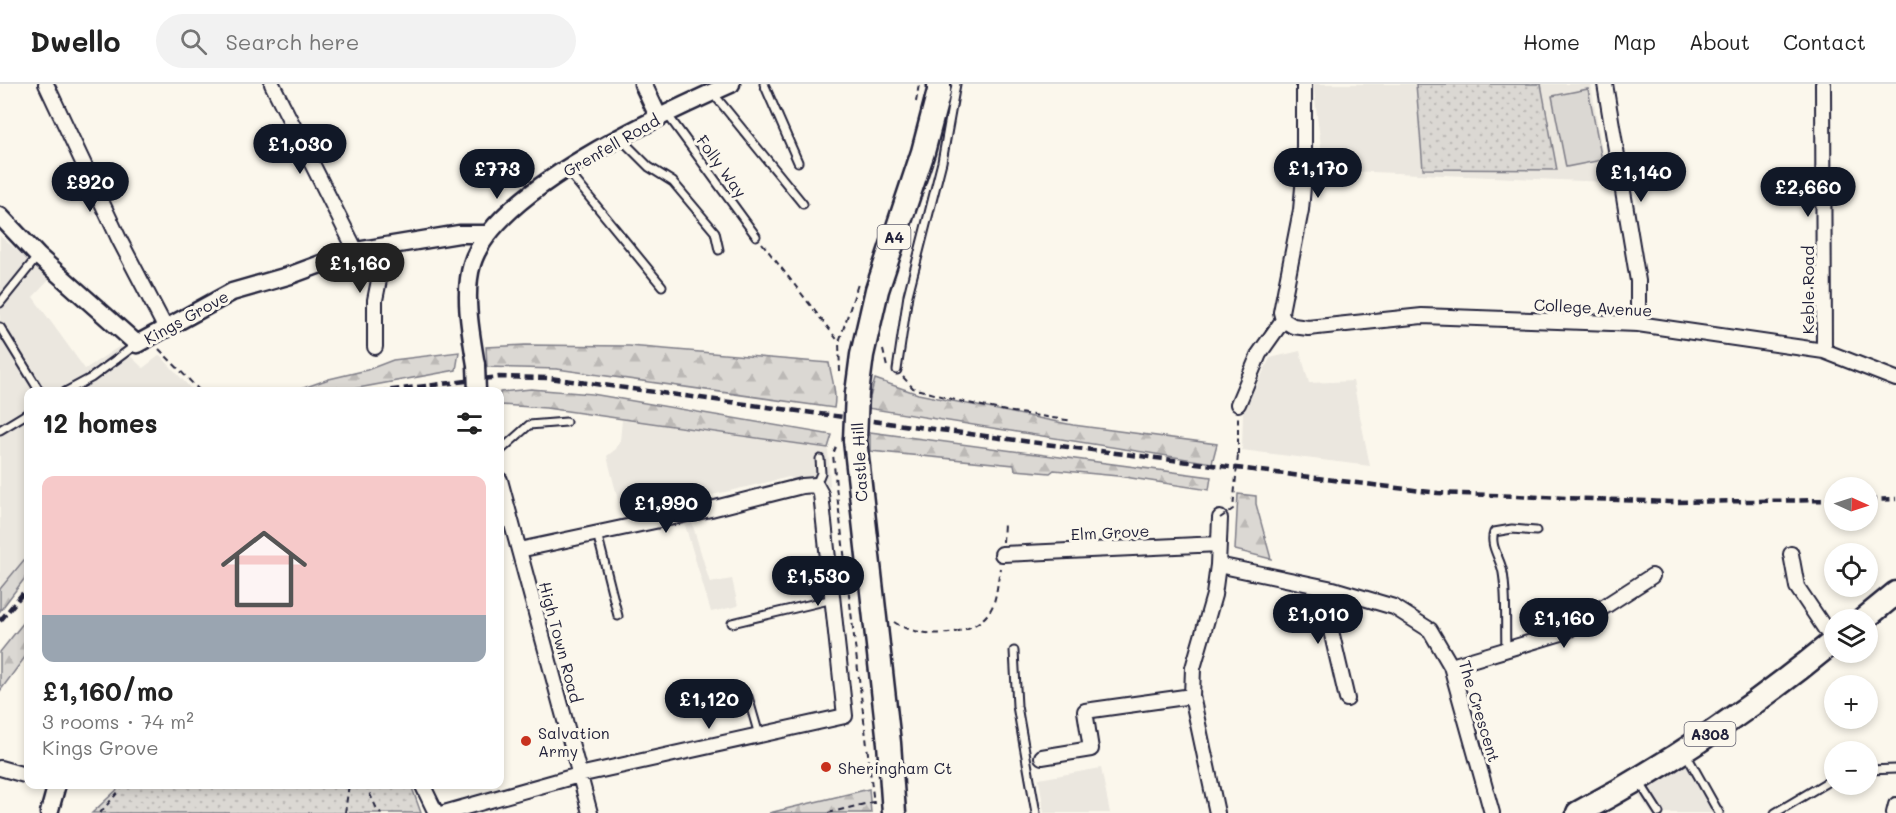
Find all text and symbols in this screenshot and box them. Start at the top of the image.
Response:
search box [156,14,576,68]
text: Dwello [30,23,120,59]
icon: search [177,25,210,58]
text: Search here [225,27,359,56]
text: Home [1523,28,1580,55]
text: Map [1613,28,1656,55]
text: About [1689,28,1750,55]
text: Contact [1783,28,1866,55]
street label: Grenfell Road [559,109,663,181]
pin: £1,030 [251,124,349,175]
text: £1,030 [267,130,333,156]
street label: Folly Way [692,131,752,201]
pin: £1,170 [1269,148,1367,199]
pin: £773 [461,149,533,200]
pin: £1,140 [1592,152,1690,203]
text: £1,170 [1288,154,1348,180]
text: £773 [474,155,520,181]
text: £1,140 [1610,158,1672,184]
pin: £920 [54,162,126,213]
pin: £2,660 [1759,167,1857,218]
text: £920 [66,168,114,194]
text: £2,660 [1775,173,1841,199]
road number: A4 [878,225,910,249]
pin: £1,160 [311,243,409,294]
street label: Keble Road [1797,246,1818,334]
text: £1,160 [329,249,391,275]
street label: Kings Grove [140,285,232,349]
street label: College Avenue [1533,293,1653,321]
text: 12 homes [42,406,158,440]
icon: filters [453,407,486,440]
street label: Castle Hill [846,422,872,502]
north arrow [1824,477,1878,531]
map controls [1824,477,1878,795]
pin: £1,990 [617,483,715,534]
text: £1,990 [634,489,698,515]
icon: home [210,515,318,623]
street label: Elm Grove [1070,519,1150,545]
button: locate [1824,543,1878,597]
pin: £1,530 [769,556,867,607]
text: £1,530 [786,562,850,588]
street label: High Town Road [535,579,587,705]
pin: £1,010 [1269,594,1367,645]
pin: £1,160 [1515,598,1613,649]
text: £1,010 [1287,600,1349,626]
text: £1,160 [1533,604,1595,630]
button: layers [1824,609,1878,663]
street label: The Crescent [1455,658,1505,764]
text: £1,160/mo [42,674,173,708]
button: + [1824,675,1878,729]
pin: £1,120 [660,679,758,730]
text: £1,120 [679,685,739,711]
text: 3 rooms · 74 m² [42,708,194,734]
place label: Salvation Army [538,722,610,761]
road number: A308 [1684,722,1736,746]
text: Kings Grove [42,734,159,760]
marker: Salvation Army [519,734,533,748]
button: − [1824,741,1878,795]
place label: Sheringham Ct [838,757,952,778]
marker: Sheringham Ct [819,760,833,774]

